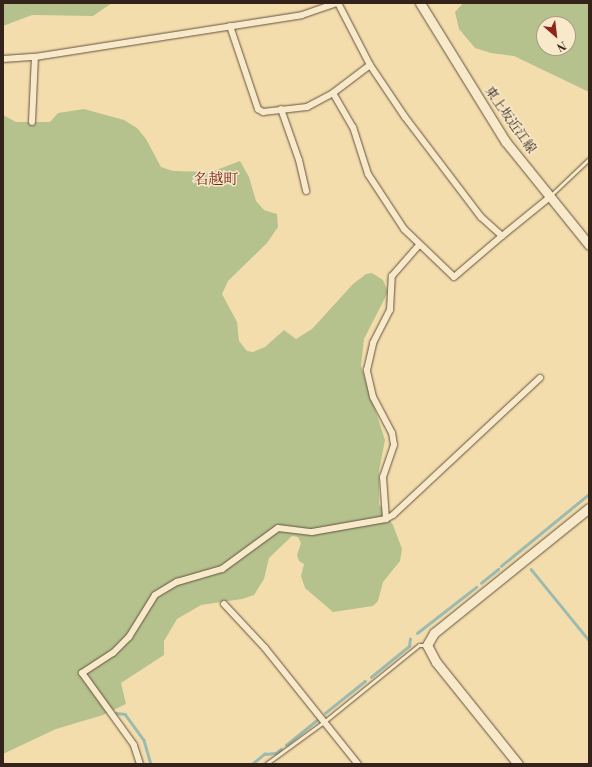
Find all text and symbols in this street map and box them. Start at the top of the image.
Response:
north arrow [536,16,576,56]
text: N [554,37,568,54]
street label: 東上坂近江線 [481,84,539,156]
district label: 名越町 [194,171,238,189]

